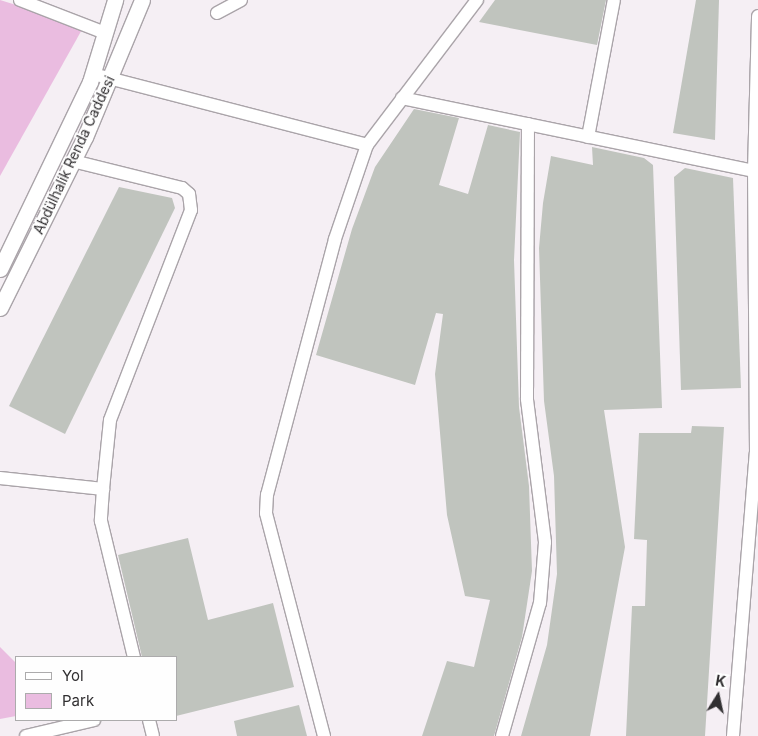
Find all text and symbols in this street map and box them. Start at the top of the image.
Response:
street label: Abdülhalik Renda Caddesi [30,73,118,237]
legend [15,656,178,721]
text: Yol [62,666,84,685]
north arrow [693,671,743,721]
text: K [714,671,727,690]
text: Park [62,691,94,710]

